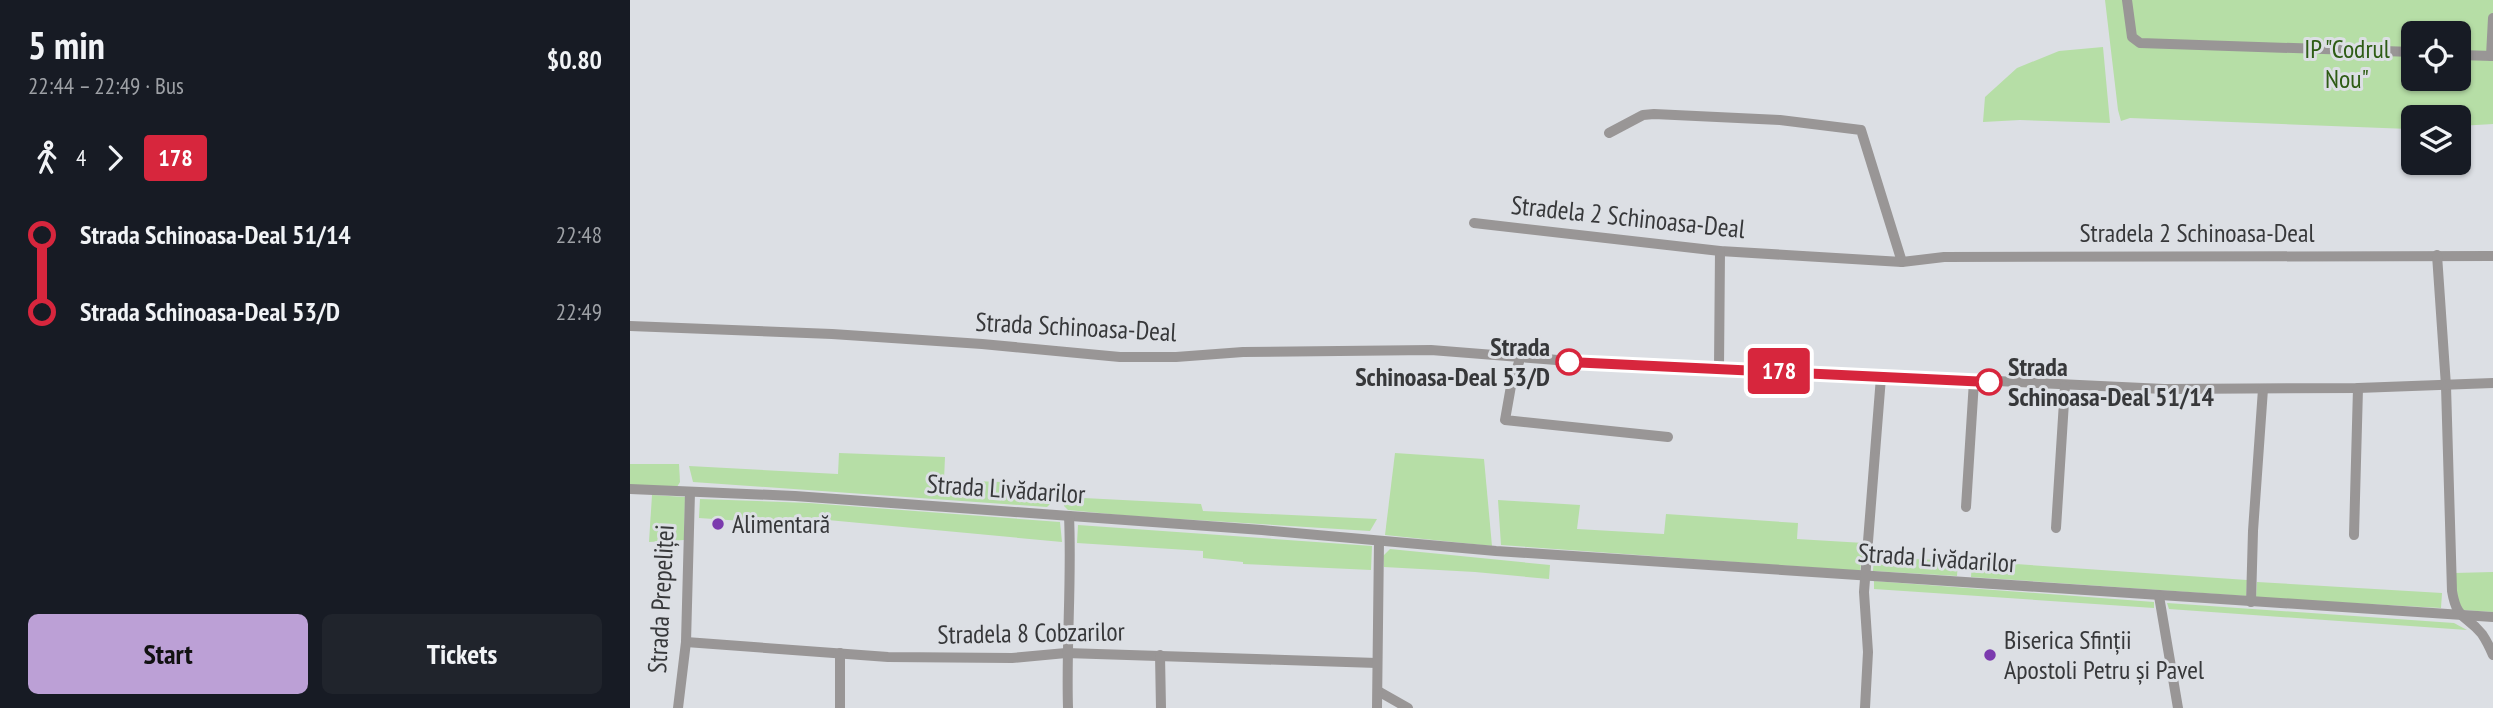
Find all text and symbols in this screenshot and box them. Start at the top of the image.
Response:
text: 5 min [28,20,105,69]
map controls [2401,21,2471,175]
button: locate [2401,21,2471,91]
park label: IP "Codrul Nou" [2304,32,2390,95]
text: $0.80 [547,43,602,76]
text: 22:44 – 22:49 · Bus [28,71,184,100]
button: layers [2401,105,2471,175]
icon: walk [28,139,66,177]
icon: forward [96,139,134,177]
text: 178 [158,142,193,173]
text: 4 [76,143,86,172]
street label: Stradela 2 Schinoasa-Deal [1509,188,1747,245]
street label: Stradela 2 Schinoasa-Deal [2079,216,2315,249]
text: Strada Schinoasa-Deal 51/14 [80,218,351,251]
text: 22:48 [556,220,602,249]
text: Strada Schinoasa-Deal 53/D [80,295,340,328]
text: 22:49 [556,297,602,326]
street label: Strada Schinoasa-Deal [975,305,1177,348]
place label: Strada Schinoasa-Deal 53/D [1355,330,1550,393]
line badge: 178 [1739,348,1819,394]
marker: Strada Schinoasa-Deal 53/D [1556,349,1582,375]
place label: Strada Schinoasa-Deal 51/14 [2008,350,2214,413]
text: 178 [1762,355,1796,386]
marker: Strada Schinoasa-Deal 51/14 [1976,369,2002,395]
street label: Strada Livădarilor [926,467,1086,510]
place label: Alimentară [732,507,830,540]
marker: Alimentară [710,516,726,532]
street label: Strada Prepeliței [640,524,681,674]
street label: Strada Livădarilor [1857,536,2017,579]
button: Start [28,614,308,694]
button: Tickets [322,614,602,694]
street label: Stradela 8 Cobzarilor [937,614,1125,651]
place label: Biserica Sfinții Apostoli Petru și Pavel [2004,623,2204,686]
marker: Biserica Sfinții Apostoli Petru și Pavel [1982,647,1998,663]

